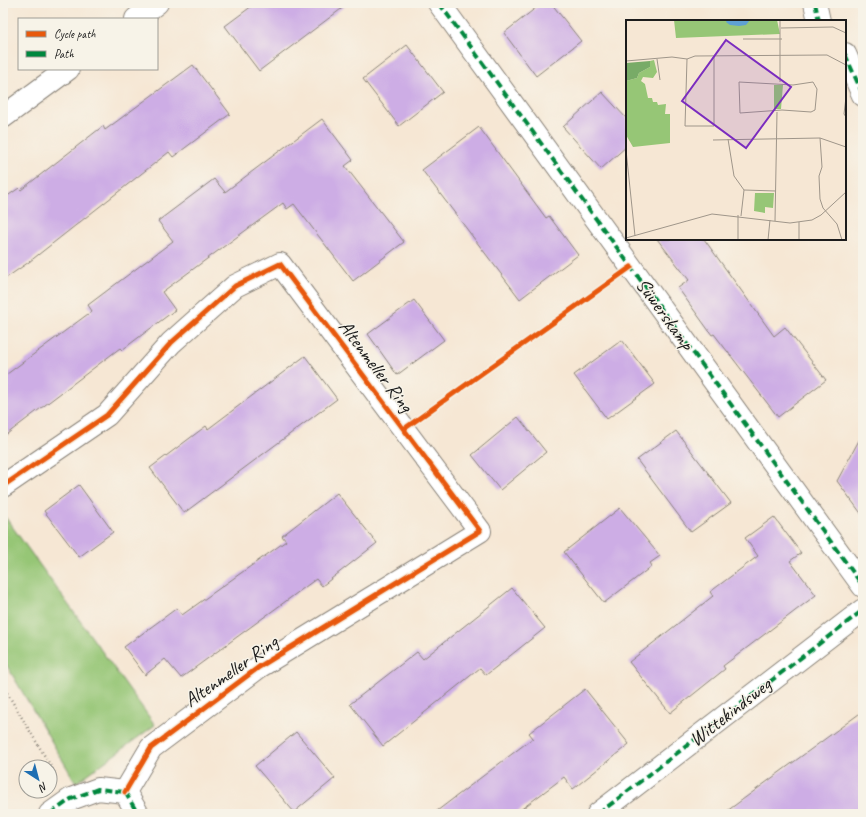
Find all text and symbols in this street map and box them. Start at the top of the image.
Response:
legend [18,18,158,70]
inset map [626,20,846,240]
text: Cycle path [54,26,96,42]
text: Path [54,46,74,62]
street label: Süwerskamp [630,273,700,356]
street label: Altenmeller Ring [333,315,420,419]
street label: Altenmeller Ring [179,628,284,713]
street label: Wittekindsweg [684,671,777,752]
north arrow [18,759,58,799]
text: N [35,779,51,796]

